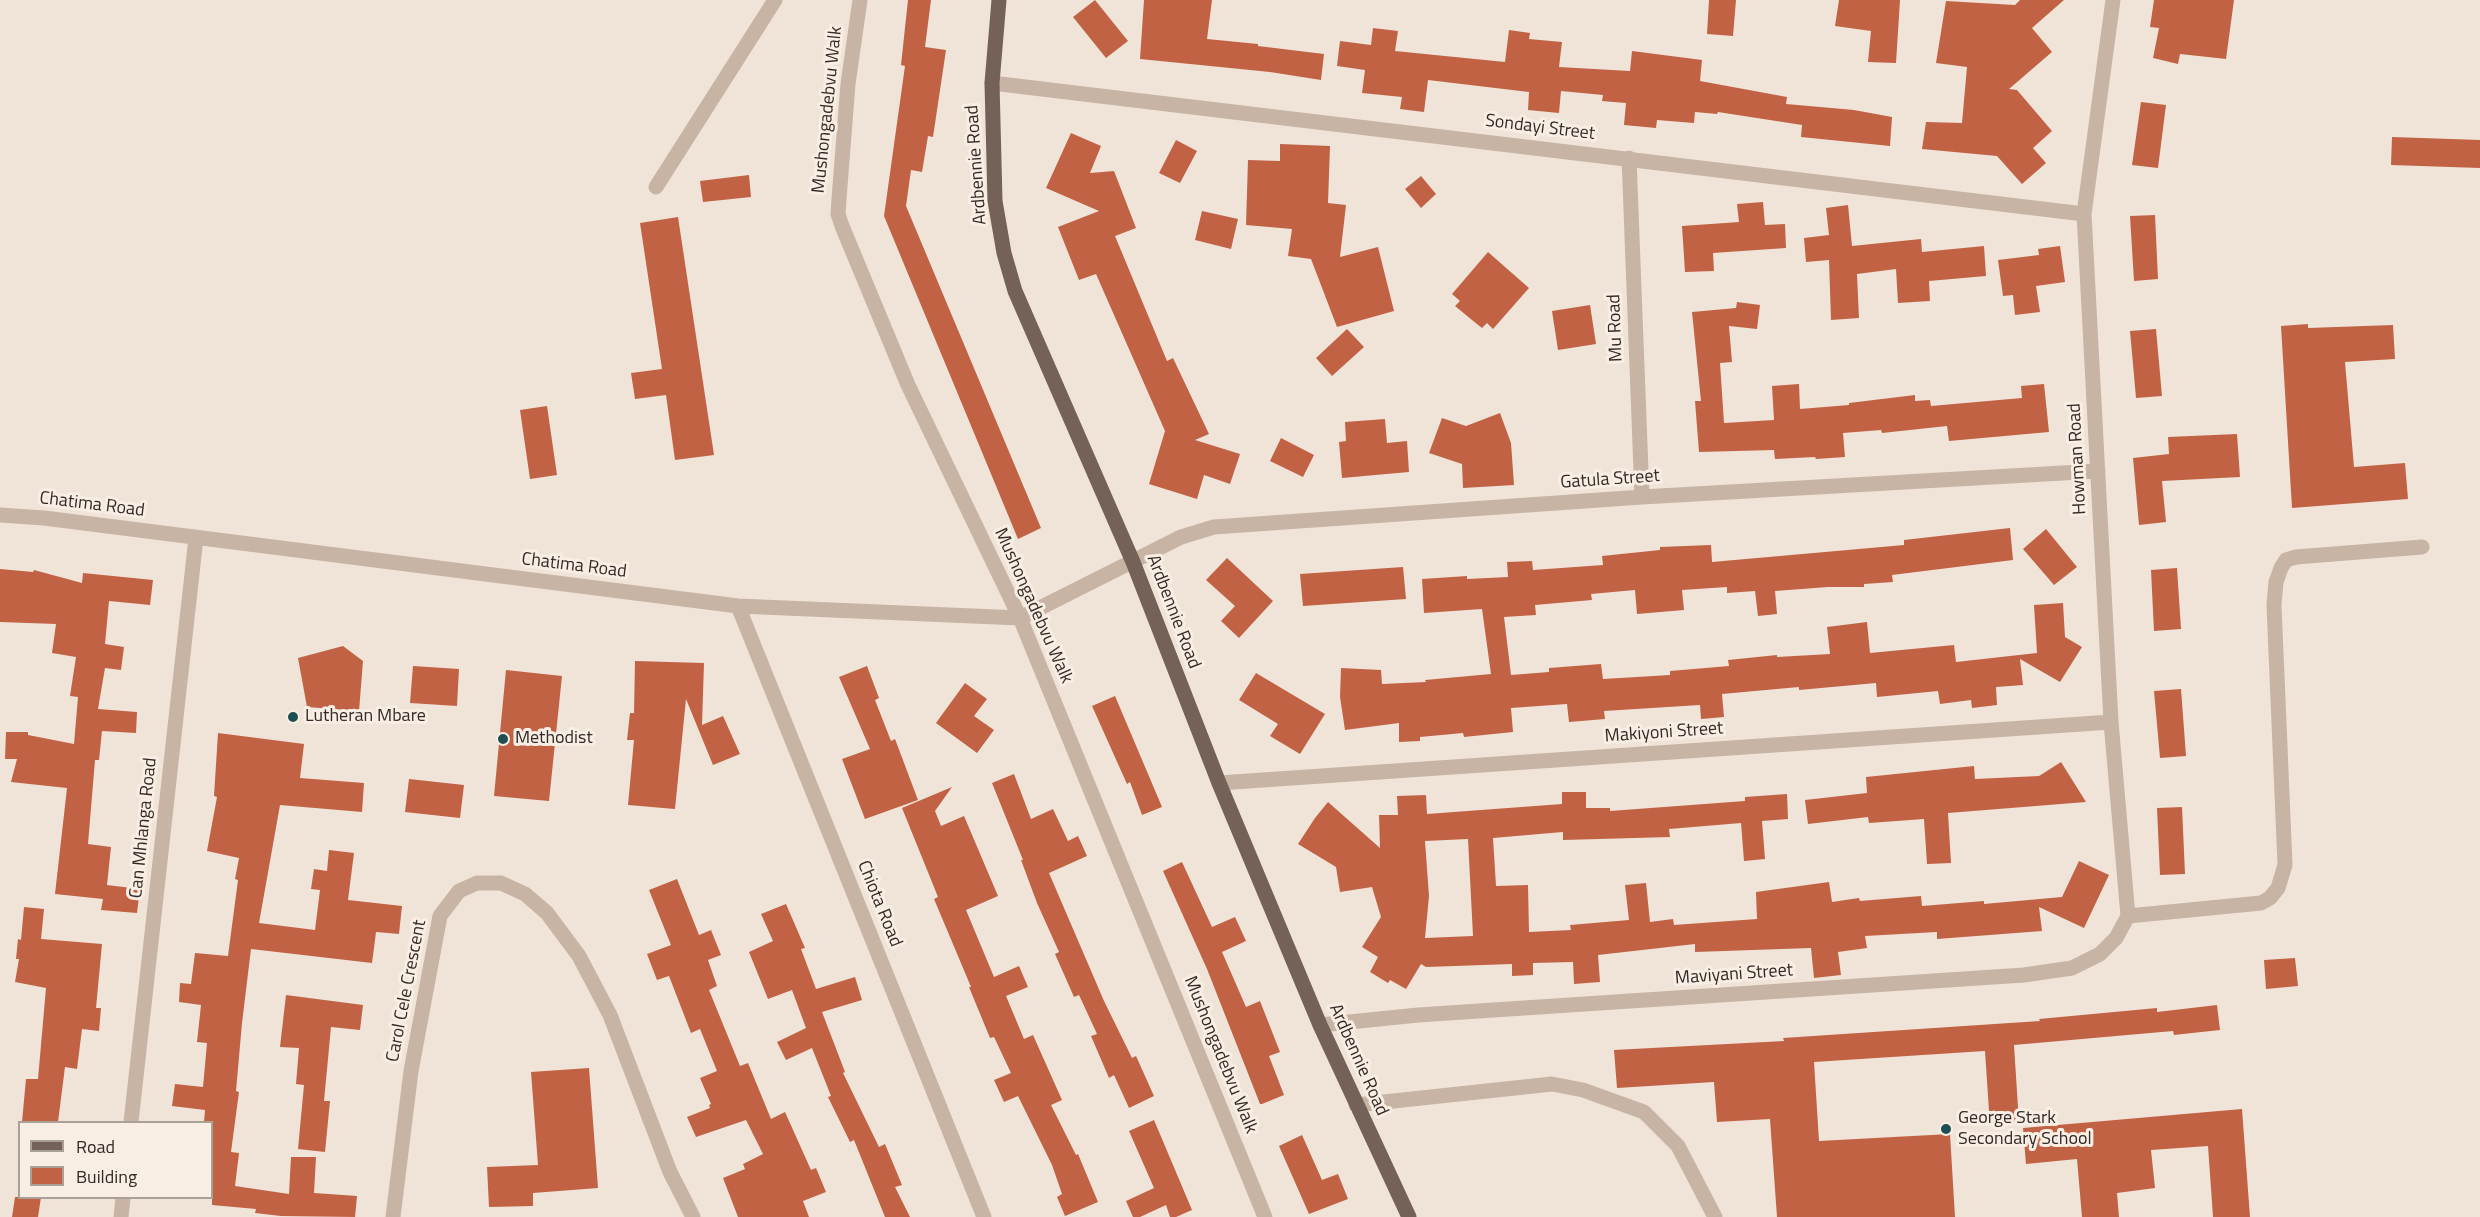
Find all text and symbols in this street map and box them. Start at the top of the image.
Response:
street label: Mushongadebvu Walk [808,25,848,195]
street label: Ardbennie Road [962,104,992,226]
street label: Sondayi Street [1484,111,1596,145]
street label: Mu Road [1604,294,1628,362]
street label: Howman Road [2064,403,2092,515]
street label: Gatula Street [1560,466,1660,494]
street label: Chatima Road [38,488,146,522]
street label: Mushongadebvu Walk [989,525,1077,687]
street label: Chatima Road [520,549,628,583]
street label: Ardbennie Road [1141,552,1205,672]
place label: Lutheran Mbare [305,706,426,728]
marker: Lutheran Mbare [286,710,300,724]
street label: Makiyoni Street [1604,718,1724,748]
place label: Methodist [515,728,593,750]
marker: Methodist [496,732,510,746]
street label: Can Mhlanga Road [126,757,162,899]
street label: Chiota Road [852,858,906,950]
street label: Carol Cele Crescent [383,918,431,1064]
street label: Maviyani Street [1674,960,1794,990]
street label: Mushongadebvu Walk [1179,973,1261,1137]
street label: Ardbennie Road [1324,1001,1392,1119]
place label: George Stark Secondary School [1958,1108,2092,1150]
legend [18,1121,213,1199]
marker: George Stark Secondary School [1939,1122,1953,1136]
text: Road [76,1133,115,1160]
text: Building [76,1163,137,1190]

